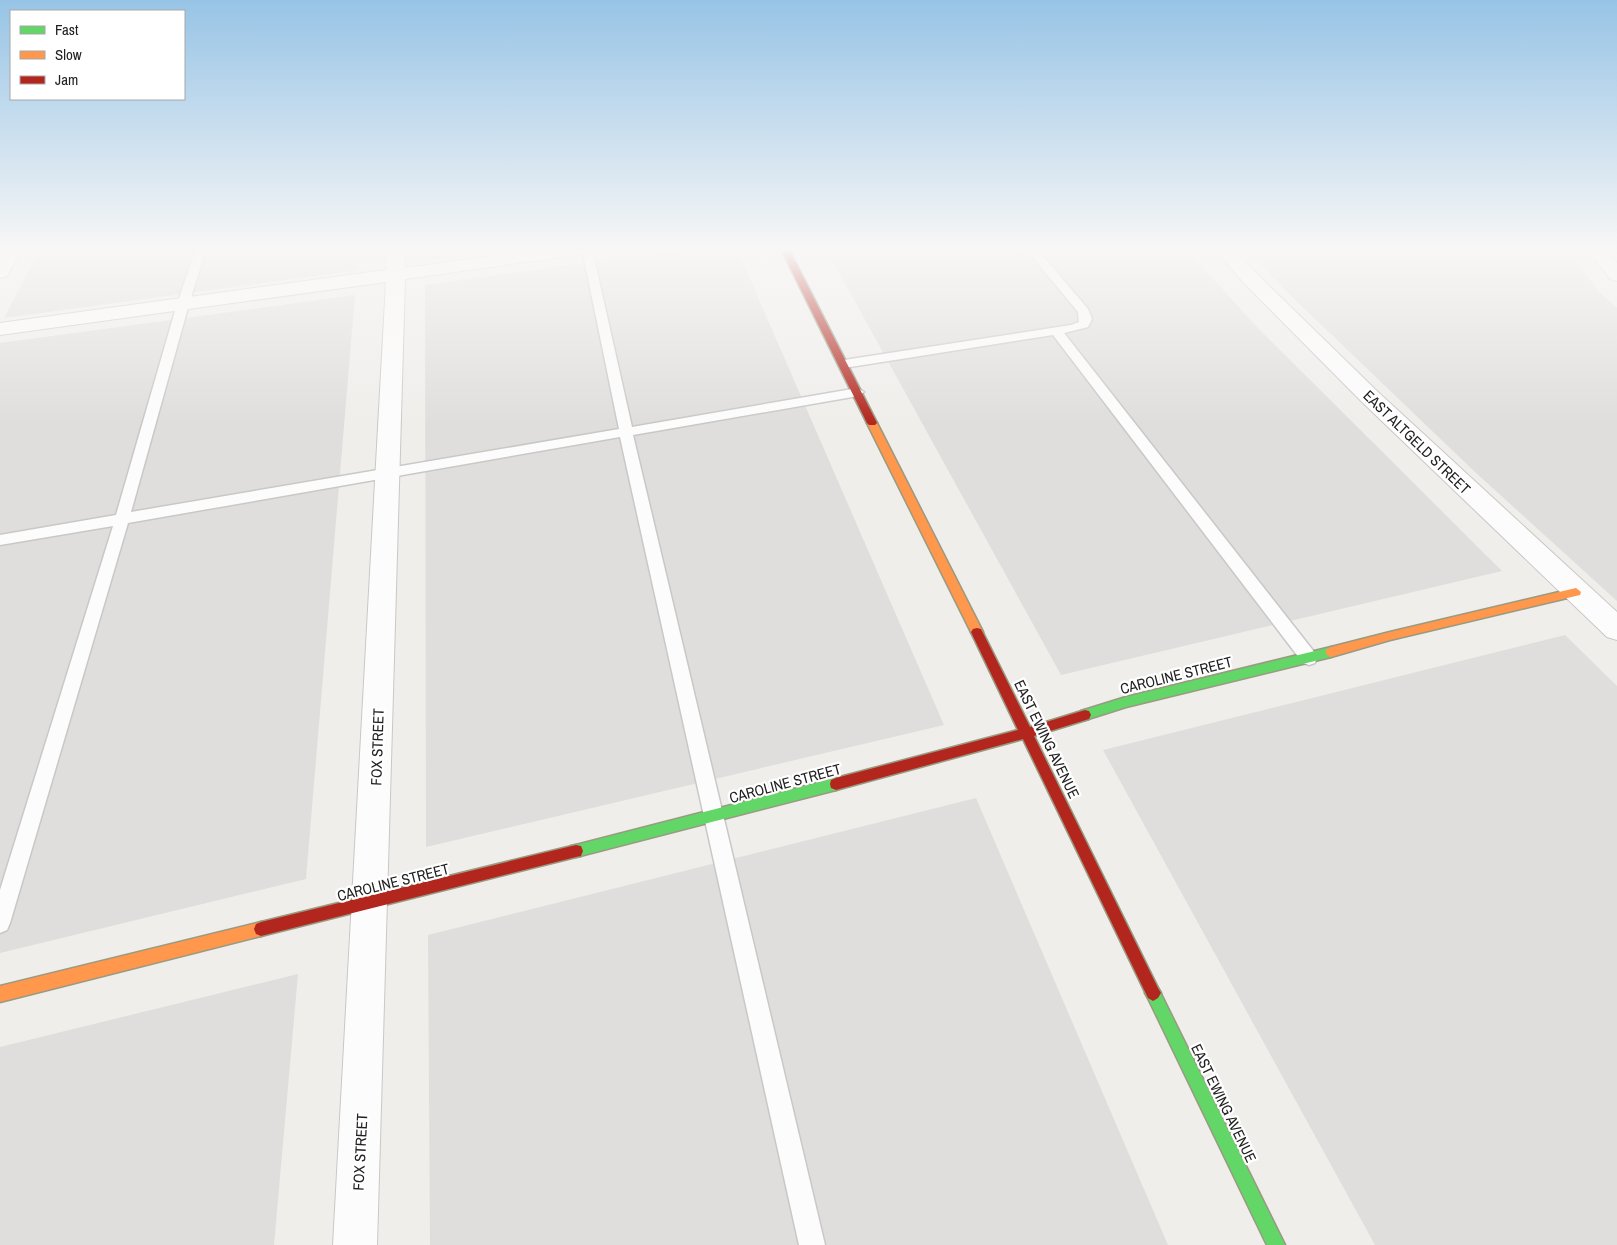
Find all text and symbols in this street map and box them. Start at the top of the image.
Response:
legend [10,10,185,100]
text: Fast [55,19,79,40]
text: Slow [55,44,82,65]
text: Jam [55,69,78,90]
street label: EAST ALTGELD STREET [1359,385,1476,499]
street label: CAROLINE STREET [1118,651,1235,699]
street label: EAST EWING AVENUE [1009,676,1085,802]
street label: FOX STREET [365,708,389,786]
street label: CAROLINE STREET [727,758,844,808]
street label: CAROLINE STREET [335,858,452,906]
street label: EAST EWING AVENUE [1186,1040,1262,1166]
street label: FOX STREET [347,1112,373,1191]

